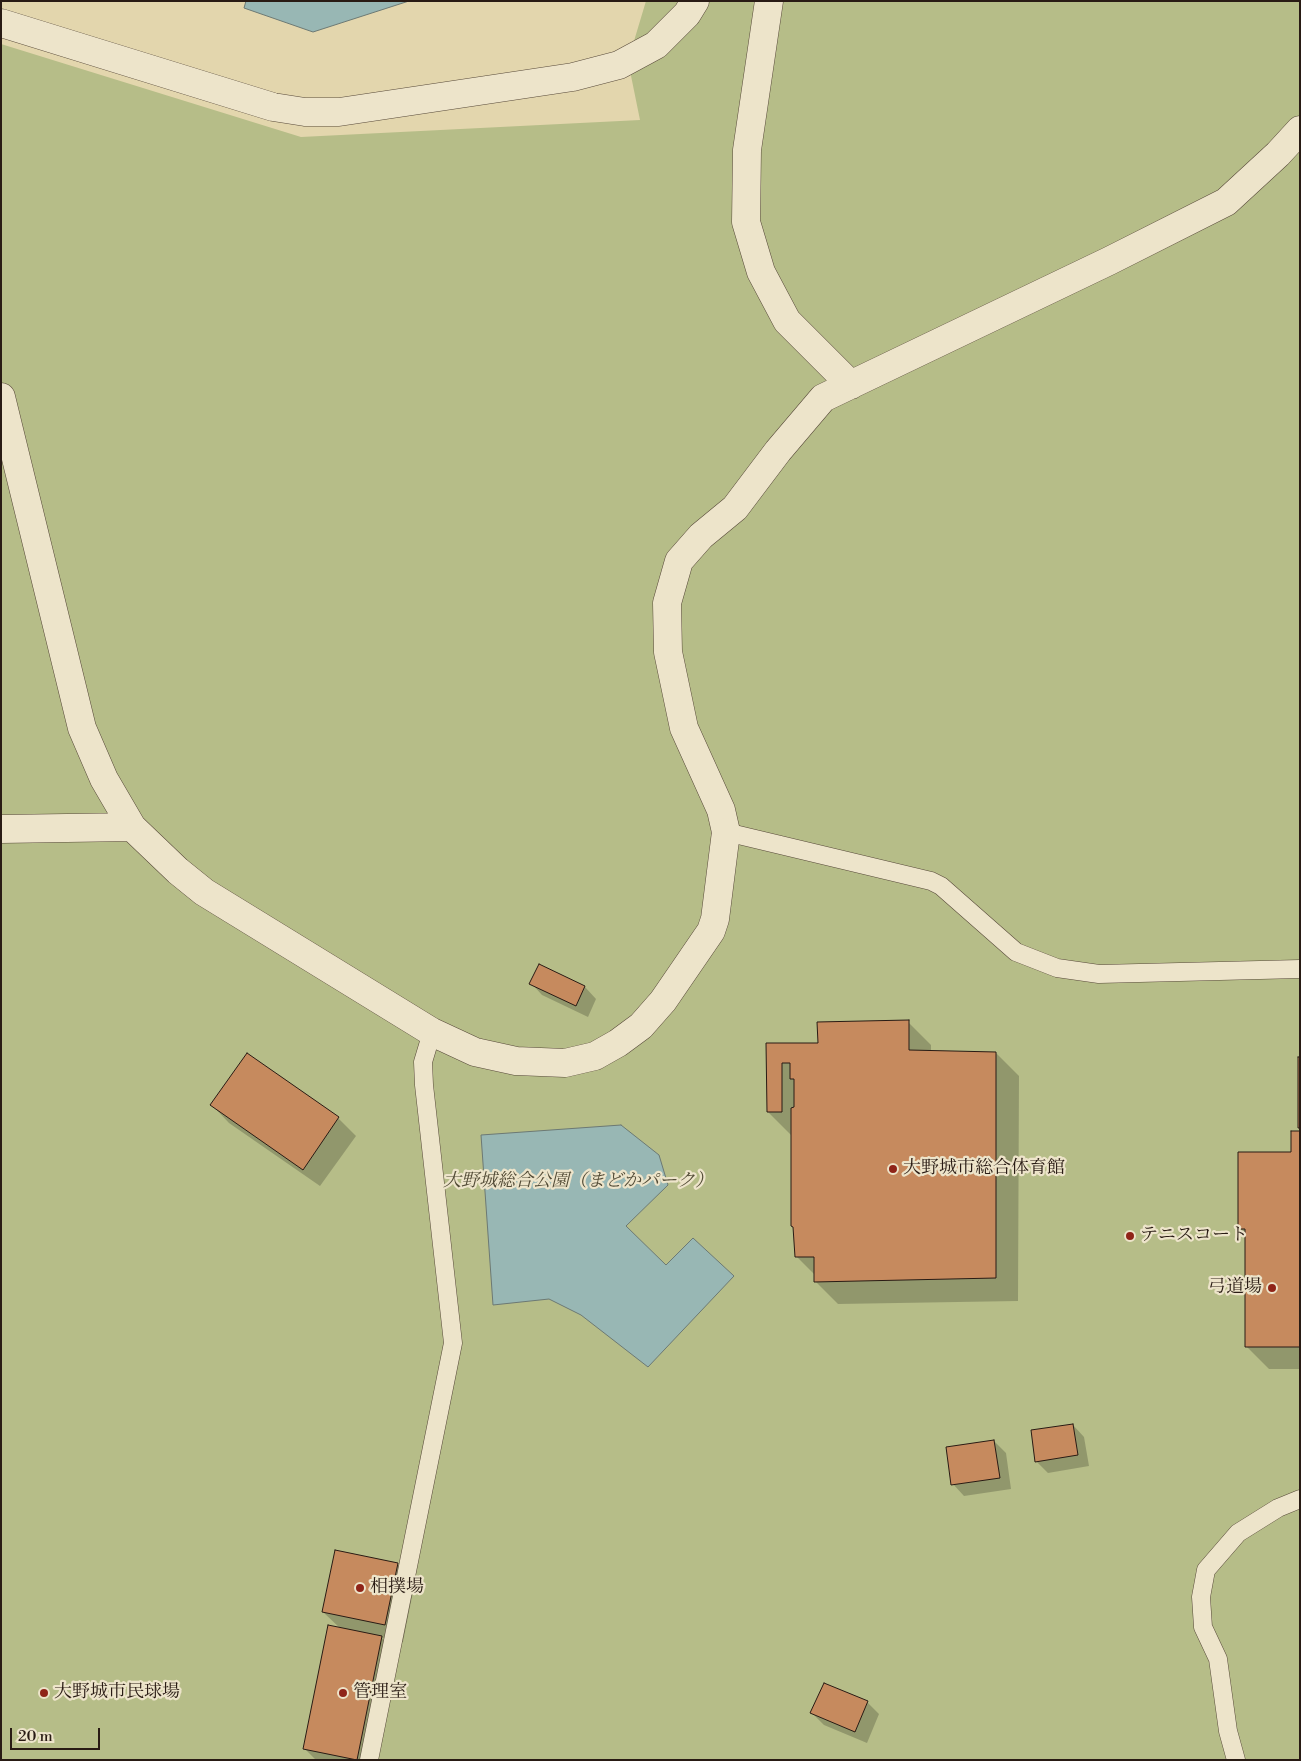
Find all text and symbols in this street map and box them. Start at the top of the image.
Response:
place label: 大野城市総合体育館 [903,1158,1065,1180]
marker: 大野城市総合体育館 [887,1163,899,1175]
park label: 大野城総合公園（まどかパーク） [443,1171,713,1193]
place label: テニスコート [1140,1225,1248,1247]
marker: テニスコート [1124,1230,1136,1242]
place label: 弓道場 [1208,1277,1262,1299]
marker: 弓道場 [1266,1282,1278,1294]
place label: 相撲場 [370,1577,424,1599]
marker: 相撲場 [354,1582,366,1594]
place label: 大野城市民球場 [54,1682,180,1704]
place label: 管理室 [353,1682,407,1704]
marker: 大野城市民球場 [38,1687,50,1699]
marker: 管理室 [337,1687,349,1699]
scale bar [12,1718,102,1750]
text: 20 m [18,1727,53,1746]

